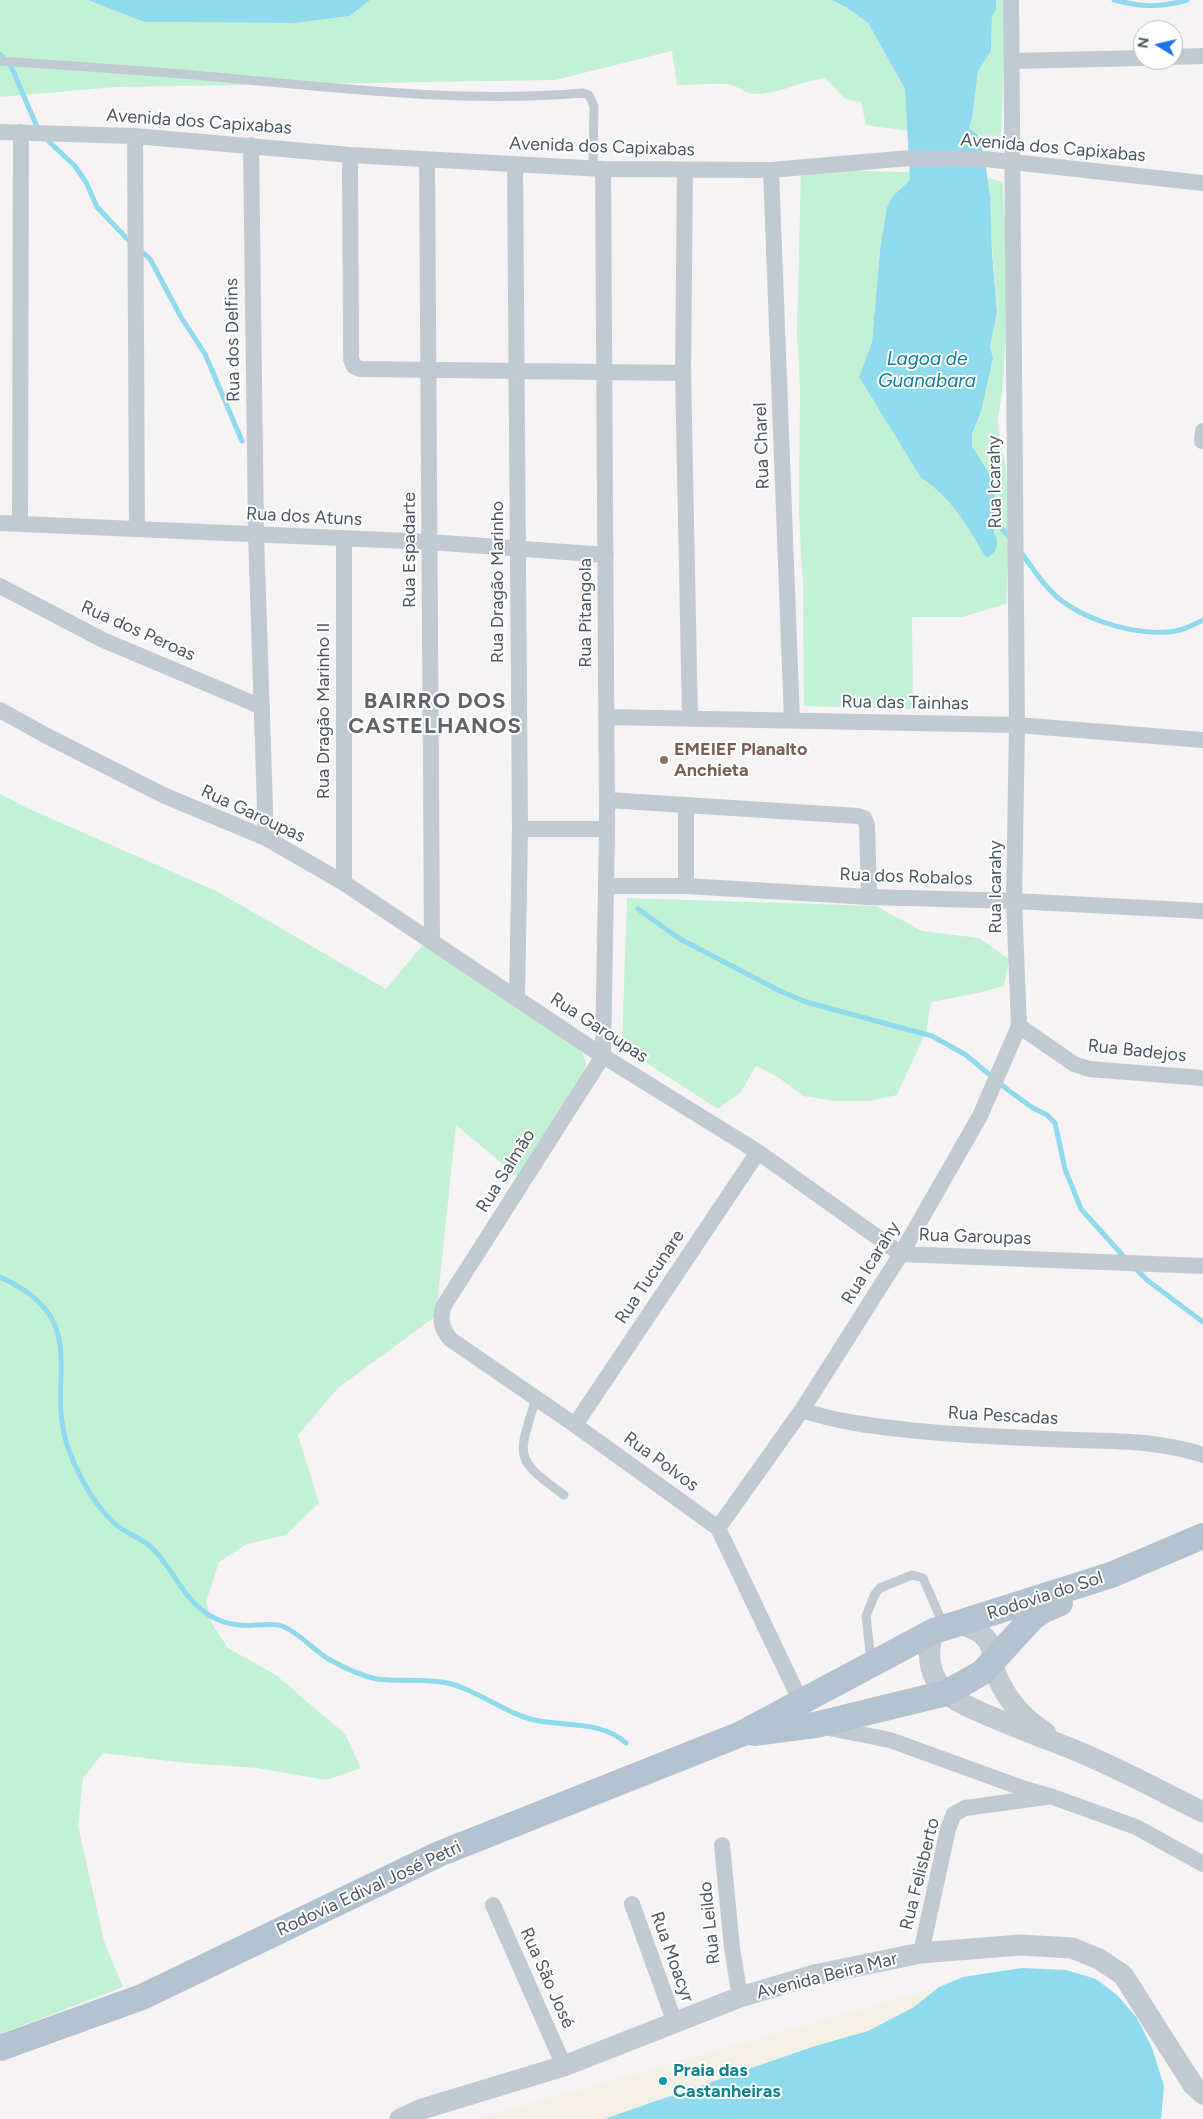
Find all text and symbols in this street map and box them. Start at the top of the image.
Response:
north arrow [1133,20,1183,70]
text: N [1134,36,1153,49]
street label: Avenida dos Capixabas [106,105,292,139]
street label: Avenida dos Capixabas [959,129,1147,167]
street label: Avenida dos Capixabas [509,133,695,161]
street label: Rua dos Delfins [221,278,245,402]
water label: Lagoa de Guanabara [878,348,976,392]
street label: Rua Charel [750,402,774,490]
street label: Rua Icarahy [983,435,1007,529]
street label: Rua Espadarte [399,492,421,608]
street label: Rua Dragão Marinho [487,501,509,663]
street label: Rua dos Atuns [245,503,363,531]
street label: Rua Pitangola [575,558,597,668]
street label: Rua dos Peroas [77,596,199,666]
street label: Rua Dragão Marinho II [313,623,335,799]
district label: BAIRRO DOS CASTELHANOS [347,689,523,740]
street label: Rua das Tainhas [841,691,969,715]
place label: EMEIEF Planalto Anchieta [674,739,807,782]
marker: EMEIEF Planalto Anchieta [658,754,670,766]
street label: Rua Garoupas [197,780,309,848]
street label: Rua Icarahy [985,840,1007,934]
street label: Rua dos Robalos [839,864,973,890]
street label: Rua Garoupas [546,988,652,1068]
street label: Rua Badejos [1087,1035,1187,1067]
street label: Rua Salmão [472,1125,540,1217]
street label: Rua Icarahy [837,1218,905,1308]
street label: Rua Garoupas [918,1224,1032,1250]
street label: Rua Tucunare [611,1226,689,1328]
street label: Rua Pescadas [947,1402,1059,1430]
street label: Rua Polvos [619,1428,703,1496]
street label: Rodovia do Sol [984,1567,1106,1625]
street label: Rua Felisberto [896,1816,944,1932]
street label: Rodovia Edival José Petri [273,1837,465,1941]
street label: Rua Leildo [695,1880,725,1966]
street label: Rua Moacyr [646,1909,698,2005]
street label: Rua São José [515,1924,579,2032]
street label: Avenida Beira Mar [754,1948,900,2004]
place label: Praia das Castanheiras [673,2060,781,2102]
marker: Praia das Castanheiras [657,2075,669,2087]

